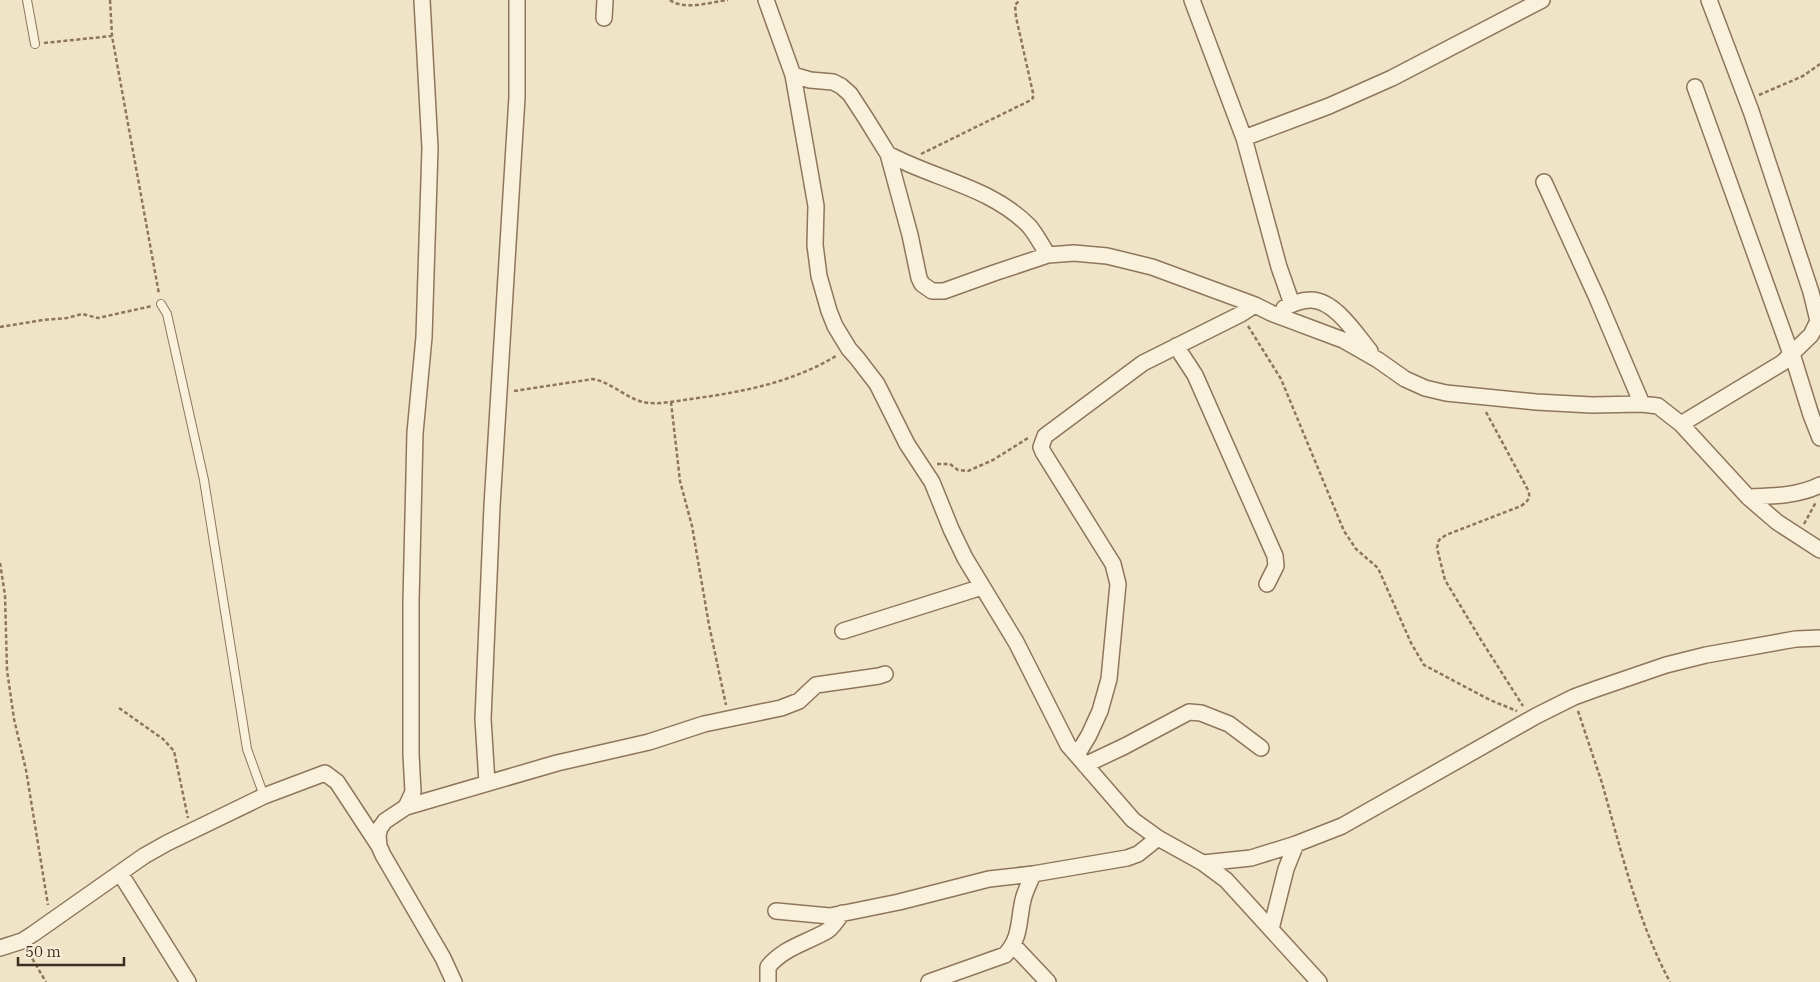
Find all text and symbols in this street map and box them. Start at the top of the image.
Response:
scale bar [18,934,124,966]
text: 50 m [25,942,61,961]

